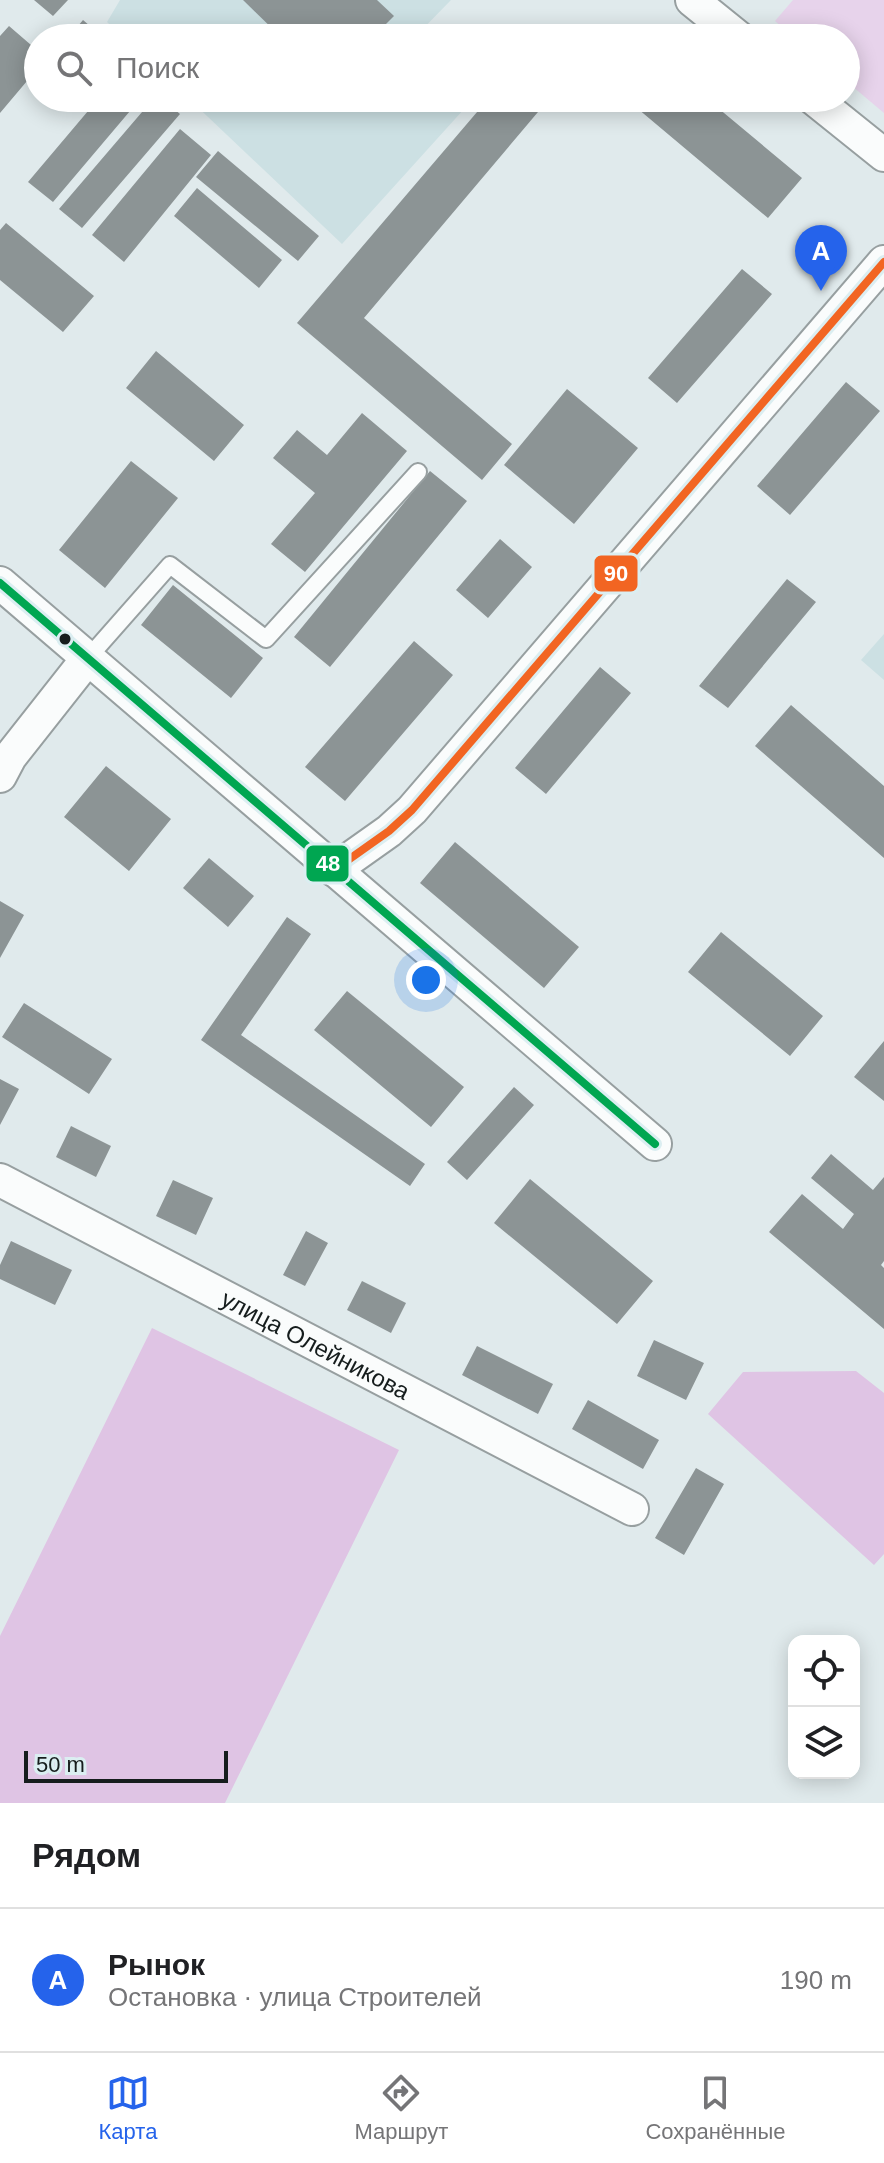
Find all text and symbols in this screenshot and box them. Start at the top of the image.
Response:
search box [24,24,860,112]
icon: search [52,46,96,90]
text: Поиск [116,51,199,84]
pin: A [795,225,847,291]
line badge: 90 [593,554,639,593]
text: 90 [604,561,628,586]
unlabelled marker [57,631,73,647]
line badge: 48 [305,844,350,883]
text: 48 [316,851,340,876]
your location [406,960,446,1000]
street label: улица Олейникова [217,1284,415,1405]
map controls [788,1635,860,1779]
button: locate [788,1635,860,1707]
button: layers [788,1707,860,1779]
scale bar [24,1747,228,1783]
text: 50 m [36,1752,85,1777]
text: Рядом [32,1836,141,1874]
text: Рынок [108,1948,205,1981]
text: A [49,1965,67,1995]
text: 190 m [780,1965,852,1995]
text: Остановка · улица Строителей [108,1982,482,2012]
tab: Карта [99,2071,157,2145]
tab: Маршрут [355,2071,448,2145]
tab: Сохранённые [645,2071,785,2145]

